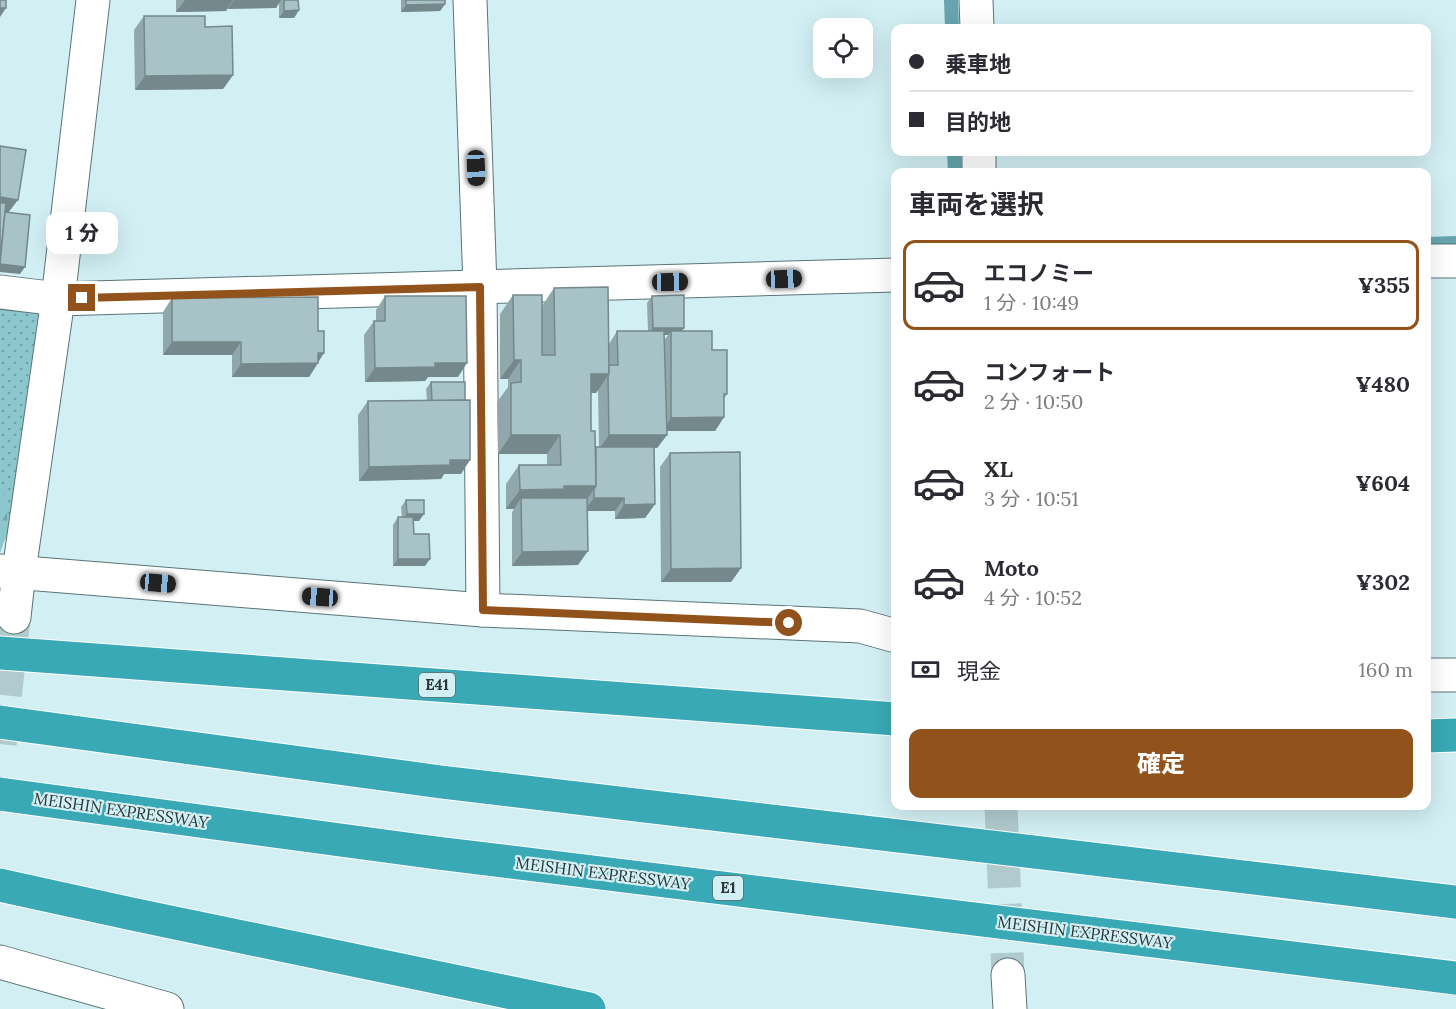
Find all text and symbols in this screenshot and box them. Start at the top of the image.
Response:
map controls [813,18,873,78]
button: locate [813,18,873,78]
text: 乗車地 [945,50,1011,78]
text: 目的地 [945,108,1011,136]
car [466,150,486,186]
text: 車両を選択 [909,187,1044,221]
callout: 1 分 [46,211,118,253]
text: 1 分 [65,220,99,245]
icon: car [912,258,966,312]
text: エコノミー [984,259,1094,287]
car [766,269,802,289]
text: ¥355 [1358,271,1410,299]
car [652,273,688,291]
route end [68,284,95,311]
text: 1 分 · 10:49 [984,290,1079,315]
icon: car [912,357,966,411]
text: コンフォート [984,358,1115,386]
text: ¥480 [1356,370,1410,398]
text: 2 分 · 10:50 [984,389,1084,414]
text: XL [984,455,1013,483]
icon: car [912,456,966,510]
text: ¥604 [1355,469,1410,497]
text: 3 分 · 10:51 [984,486,1079,511]
text: Moto [984,554,1039,582]
icon: car [912,555,966,609]
text: ¥302 [1356,568,1410,596]
car [139,572,177,594]
text: 4 分 · 10:52 [984,585,1082,610]
car [301,587,339,607]
route start [775,609,802,636]
icon: cash [909,653,942,686]
text: 現金 [957,657,1001,685]
text: 160 m [1359,657,1413,682]
road number: E41 [419,673,455,697]
button: 確定 [909,729,1413,798]
street label: MEISHIN EXPRESSWAY [32,788,210,832]
street label: MEISHIN EXPRESSWAY [514,852,693,894]
road number: E1 [713,876,743,900]
street label: MEISHIN EXPRESSWAY [996,911,1175,953]

